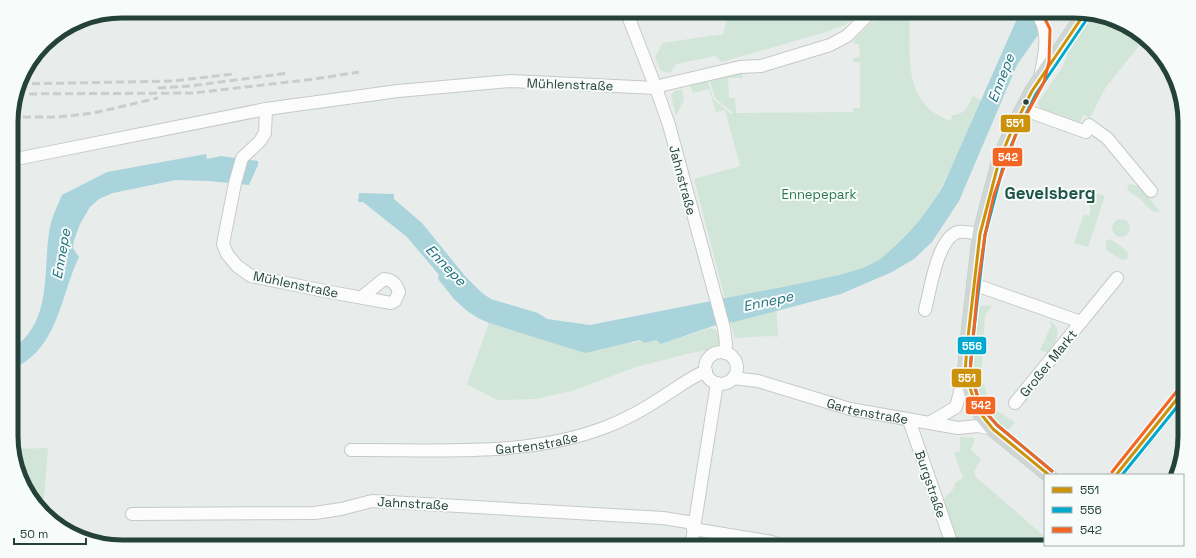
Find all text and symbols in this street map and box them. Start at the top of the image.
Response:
water label: Ennepe [984,50,1019,105]
street label: Mühlenstraße [526,74,614,95]
unlabelled marker [1021,97,1031,107]
line badge: 551 [1000,114,1031,133]
text: 551 [1006,116,1024,130]
street label: Jahnstraße [665,143,700,217]
line badge: 542 [992,147,1023,167]
text: 542 [998,150,1019,164]
district label: Gevelsberg [1004,182,1096,204]
park label: Ennepepark [782,186,856,203]
water label: Ennepe [48,227,74,280]
water label: Ennepe [422,241,471,290]
street label: Mühlenstraße [252,267,340,302]
water label: Ennepe [741,287,795,315]
street label: Großer Markt [1016,326,1081,401]
line badge: 556 [957,336,987,355]
text: 556 [962,339,982,353]
line badge: 551 [951,368,982,388]
text: 551 [958,371,976,385]
street label: Gartenstraße [824,394,910,428]
line badge: 542 [965,396,996,415]
text: 542 [971,398,992,412]
street label: Gartenstraße [495,429,580,458]
street label: Burgstraße [911,448,950,520]
legend [1044,474,1184,546]
text: 551 [1080,482,1099,498]
street label: Jahnstraße [377,493,449,514]
text: 556 [1080,502,1102,518]
scale bar [14,520,86,546]
text: 542 [1080,522,1102,538]
text: 50 m [20,526,48,542]

